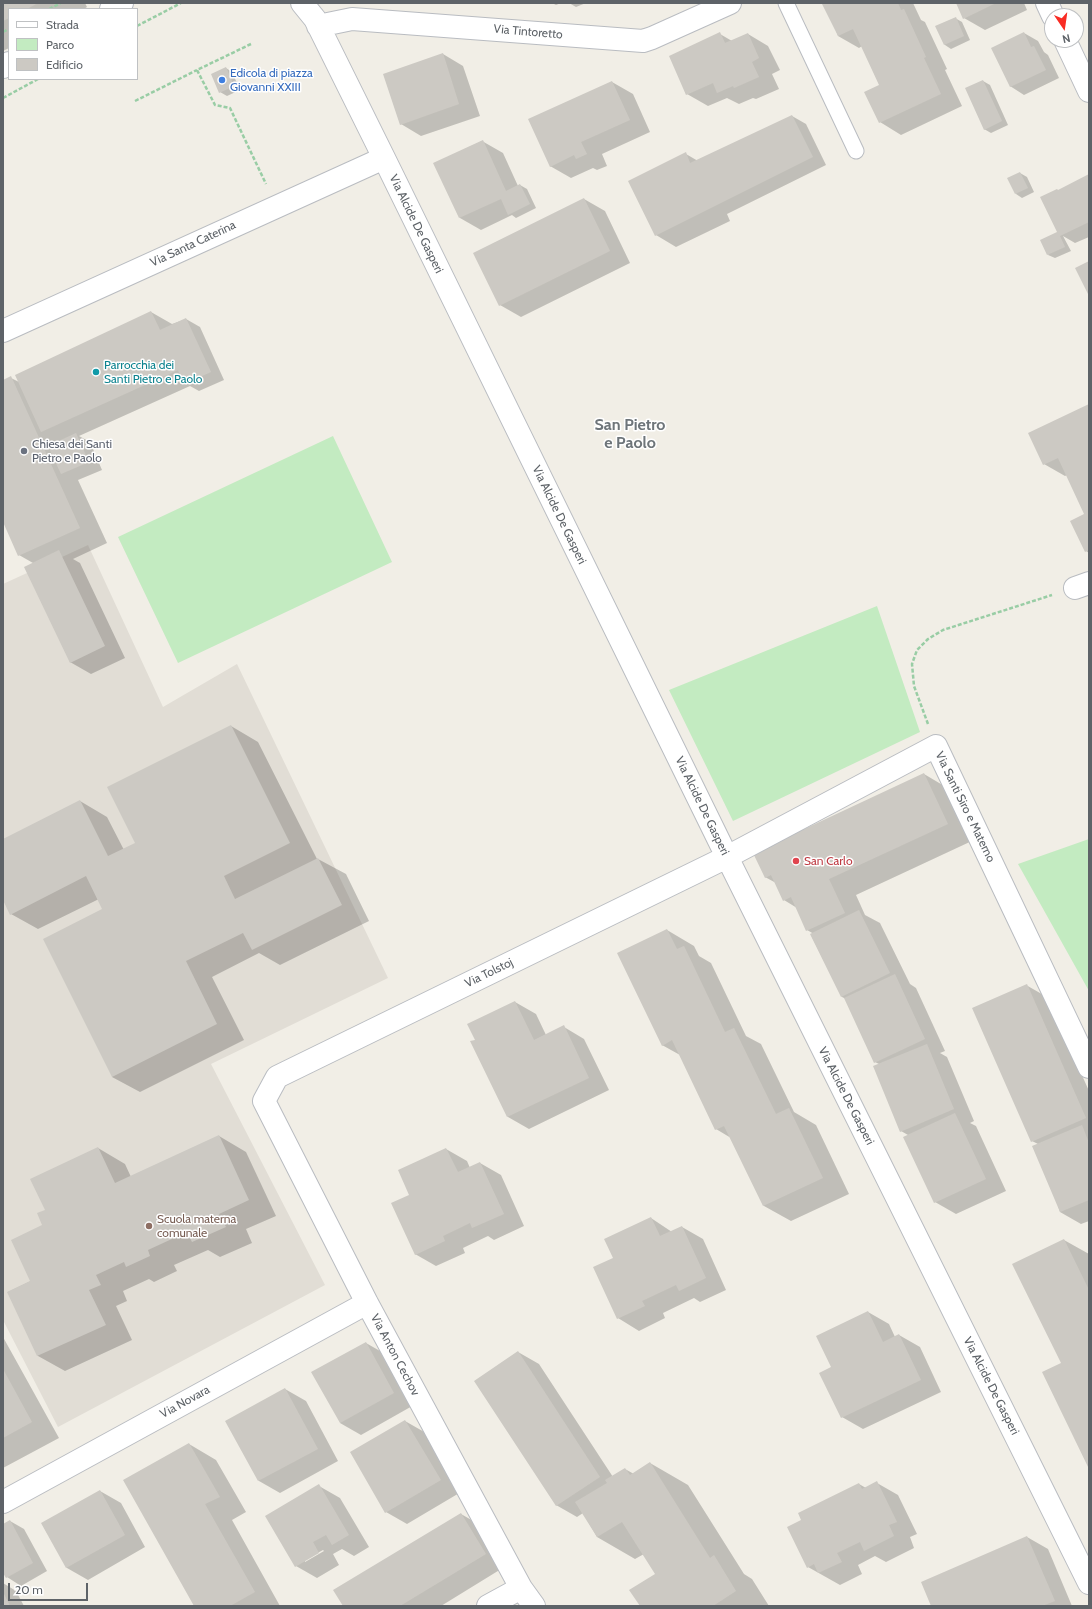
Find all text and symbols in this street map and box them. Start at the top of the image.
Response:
legend [8,8,138,80]
north arrow [1044,8,1084,48]
text: Strada [46,17,79,32]
street label: Via Tintoretto [493,22,563,42]
text: N [1061,31,1072,46]
text: Parco [46,37,74,52]
text: Edificio [46,57,83,72]
place label: Edicola di piazza Giovanni XXIII [230,66,313,94]
marker: Edicola di piazza Giovanni XXIII [217,75,227,85]
street label: Via Alcide De Gasperi [386,172,446,276]
street label: Via Santa Caterina [148,218,238,270]
place label: Parrocchia dei Santi Pietro e Paolo [104,358,202,386]
marker: Parrocchia dei Santi Pietro e Paolo [91,367,101,377]
district label: San Pietro e Paolo [595,415,665,453]
place label: Chiesa dei Santi Pietro e Paolo [32,437,112,465]
marker: Chiesa dei Santi Pietro e Paolo [19,446,29,456]
street label: Via Alcide De Gasperi [529,463,589,567]
street label: Via Santi Siro e Materno [932,749,998,865]
street label: Via Alcide De Gasperi [672,754,732,858]
place label: San Carlo [804,854,852,868]
marker: San Carlo [791,856,801,866]
street label: Via Tolstoj [463,955,515,991]
street label: Via Alcide De Gasperi [815,1045,877,1147]
place label: Scuola materna comunale [157,1212,236,1240]
marker: Scuola materna comunale [144,1221,154,1231]
street label: Via Anton Cechov [367,1312,423,1398]
street label: Via Alcide De Gasperi [960,1335,1022,1437]
street label: Via Novara [158,1382,212,1422]
scale bar [10,1575,90,1601]
text: 20 m [15,1582,43,1597]

